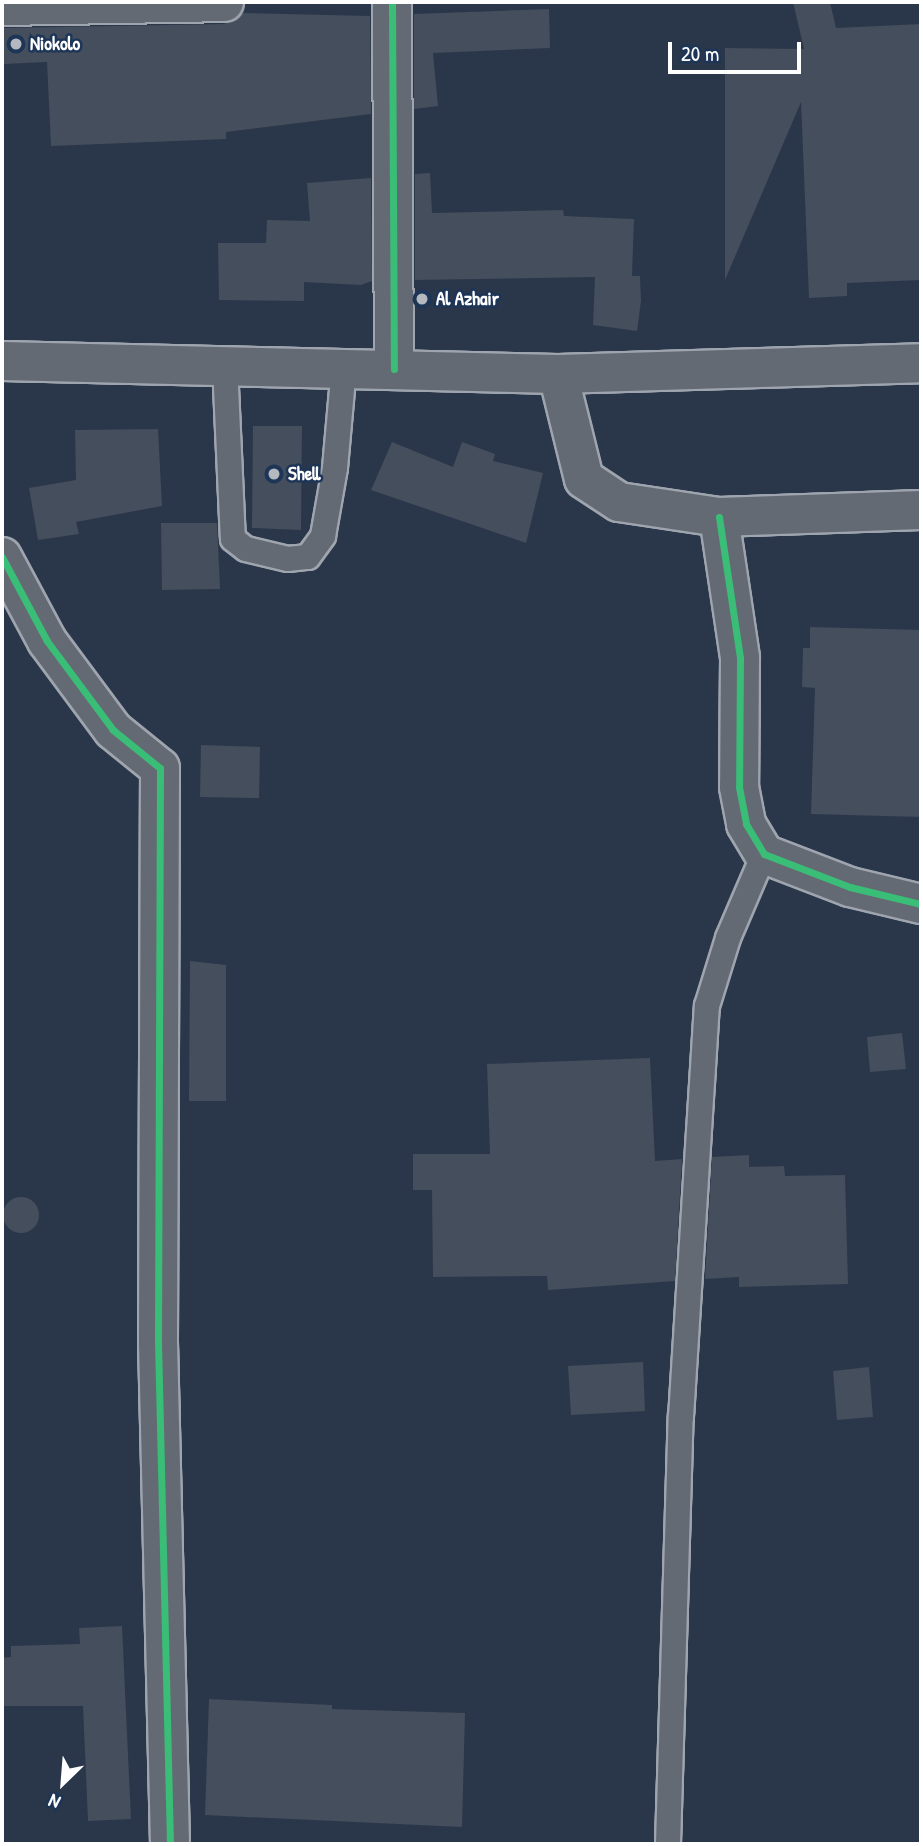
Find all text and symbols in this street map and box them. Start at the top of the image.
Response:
scale bar [671,28,804,72]
place label: Niokolo [30,33,80,55]
marker: Niokolo [8,36,24,52]
text: 20 m [681,39,719,68]
place label: Al Azhair [436,288,499,310]
marker: Al Azhair [414,291,430,307]
place label: Shell [288,463,320,485]
marker: Shell [266,466,282,482]
north arrow [28,1748,98,1818]
text: N [44,1788,64,1816]

